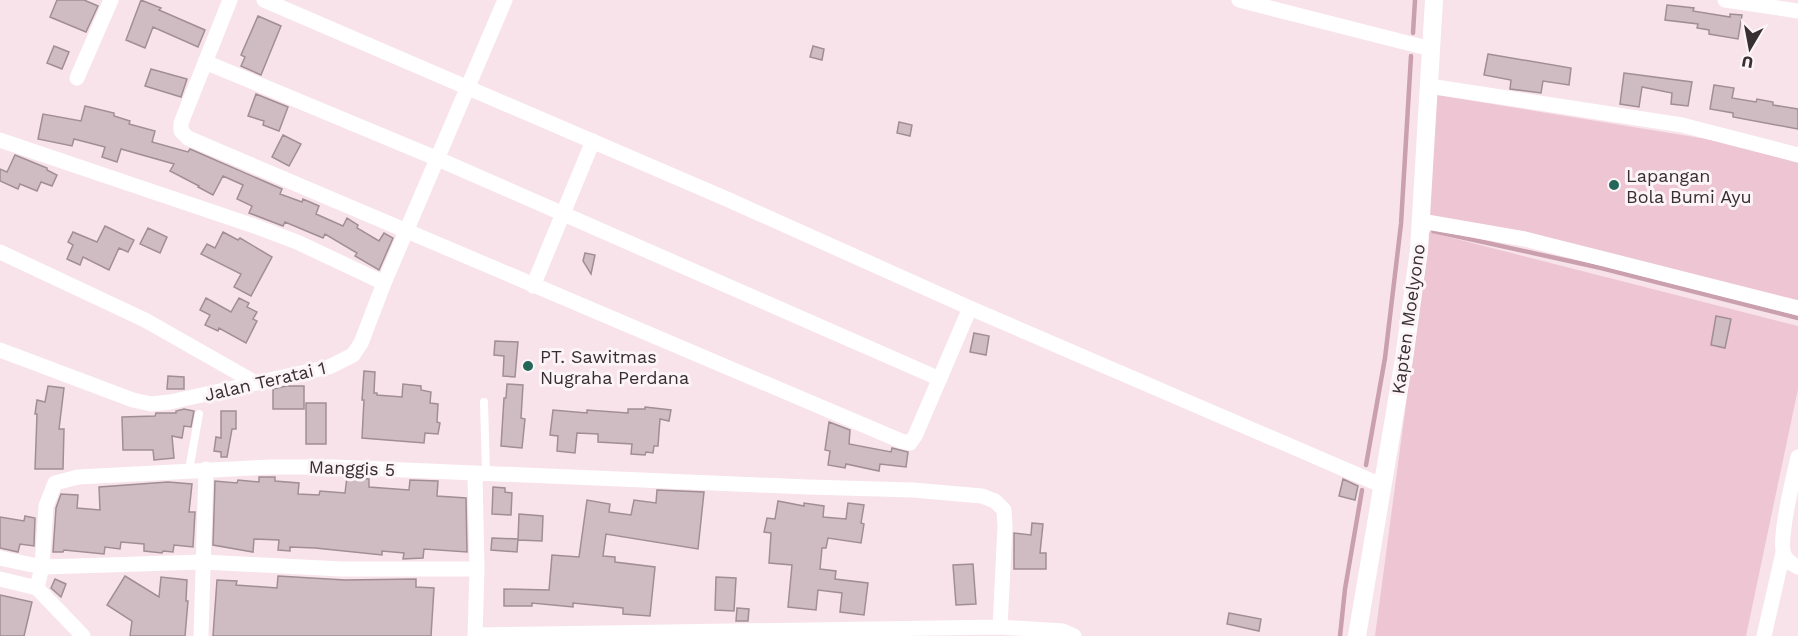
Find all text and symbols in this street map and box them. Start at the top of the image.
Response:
north arrow [1720,18,1780,78]
text: U [1740,52,1755,73]
place label: Lapangan Bola Bumi Ayu [1626,165,1752,207]
marker: Lapangan Bola Bumi Ayu [1607,178,1621,192]
street label: Kapten Moelyono [1387,242,1429,396]
place label: PT. Sawitmas Nugraha Perdana [540,346,689,388]
street label: Jalan Teratai 1 [202,357,328,405]
marker: PT. Sawitmas Nugraha Perdana [521,359,535,373]
street label: Manggis 5 [308,456,396,480]

